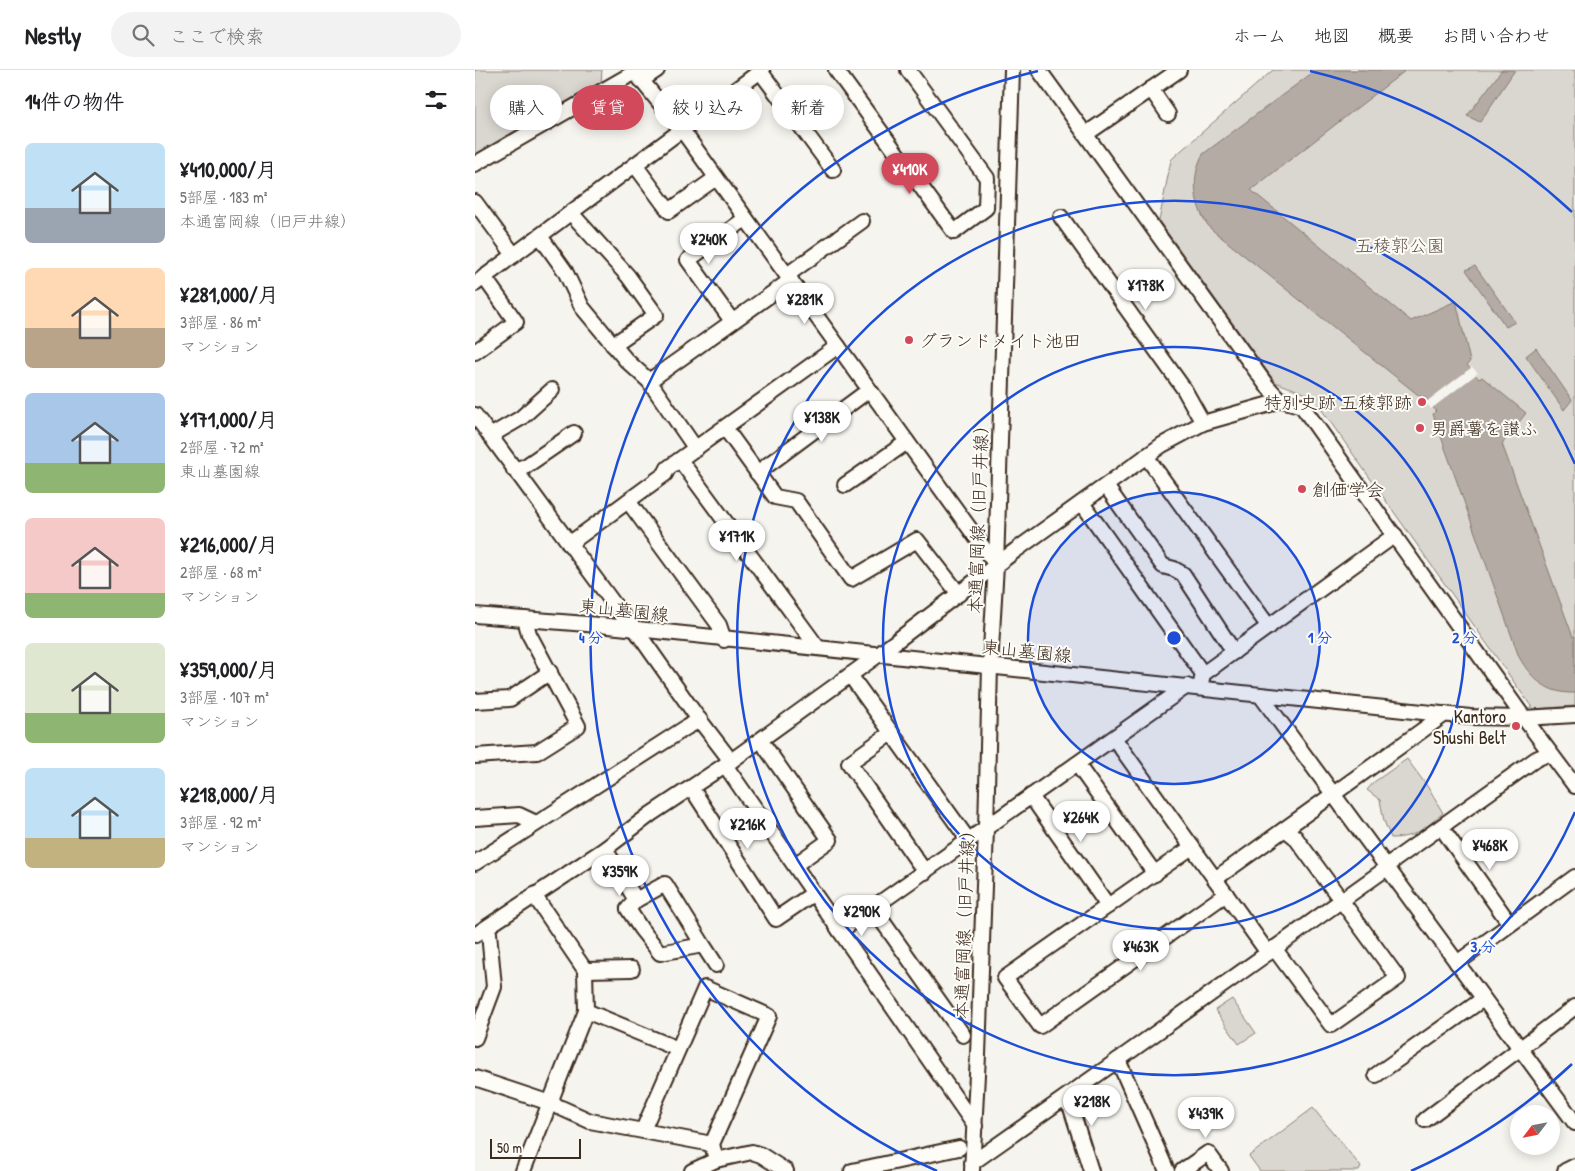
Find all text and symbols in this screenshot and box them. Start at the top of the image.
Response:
search box [111,12,461,57]
text: Nestly [25,19,81,51]
icon: search [129,21,157,49]
text: ここで検索 [169,23,264,49]
text: ホーム [1233,23,1286,48]
text: 地図 [1314,23,1350,48]
text: 概要 [1378,23,1414,48]
text: お問い合わせ [1442,23,1550,48]
chip: 購入 [490,85,562,130]
chip: 賃貸 [572,85,644,130]
chip: 絞り込み [654,85,762,130]
chip: 新着 [772,85,844,130]
icon: filters [422,86,450,114]
text: 14件の物件 [25,87,125,116]
pin: ¥410K [875,152,945,195]
text: ¥410,000/月 [180,155,277,184]
text: ¥410K [893,158,927,180]
icon: home [65,163,125,223]
text: 5部屋 · 183 m² [180,186,267,208]
text: 本通富岡線（旧戸井線） [180,210,356,232]
pin: ¥240K [674,222,744,265]
text: ¥240K [691,228,727,250]
park label: 五稜郭公園 [1355,233,1445,258]
pin: ¥178K [1111,268,1181,311]
text: ¥178K [1128,274,1164,296]
text: ¥281,000/月 [180,280,279,309]
pin: ¥281K [770,282,840,325]
icon: home [65,288,125,348]
text: ¥281K [787,288,823,310]
text: 3部屋 · 86 m² [180,311,261,333]
place label: グランドメイト池田 [919,328,1081,353]
marker: グランドメイト池田 [903,334,915,346]
text: マンション [180,335,259,357]
place label: 特別史跡 五稜郭跡 [1264,390,1412,415]
marker: 特別史跡 五稜郭跡 [1416,396,1428,408]
pin: ¥138K [787,400,857,443]
text: ¥171,000/月 [180,405,278,434]
text: ¥138K [804,406,840,428]
icon: home [65,413,125,473]
street label: 本通富岡線（旧戸井線） [962,416,994,614]
place label: 男爵薯を讃ふ [1430,416,1538,441]
marker: 男爵薯を讃ふ [1414,422,1426,434]
text: 2部屋 · 72 m² [180,436,264,458]
text: 東山墓園線 [180,460,260,482]
place label: 創価学会 [1312,477,1384,502]
marker: 創価学会 [1296,483,1308,495]
pin: ¥171K [702,520,772,562]
text: ¥171K [719,525,755,547]
text: ¥216,000/月 [180,530,278,559]
icon: home [65,538,125,598]
text: 2部屋 · 68 m² [180,561,262,583]
text: マンション [180,585,259,607]
street label: 東山墓園線 [578,593,670,627]
text: 4 分 [579,627,603,648]
text: 1 分 [1308,627,1332,648]
text: 2 分 [1452,627,1478,648]
centre of rings [1165,629,1183,647]
street label: 東山墓園線 [981,634,1073,668]
text: ¥359,000/月 [180,655,278,684]
icon: home [65,663,125,723]
text: 3部屋 · 107 m² [180,686,269,708]
place label: Kantoro Shushi Belt [1433,704,1507,750]
text: マンション [180,710,259,732]
marker: Kantoro Shushi Belt [1510,720,1522,732]
text: ¥218,000/月 [180,780,279,809]
icon: home [65,788,125,848]
pin: ¥264K [1046,800,1116,843]
text: ¥264K [1063,806,1099,828]
pin: ¥216K [713,808,783,850]
text: 3部屋 · 92 m² [180,811,261,833]
text: ¥216K [730,813,766,835]
street label: 本通富岡線（旧戸井線） [948,821,980,1019]
pin: ¥468K [1455,828,1525,871]
text: ¥468K [1472,834,1508,856]
text: マンション [180,835,259,857]
pin: ¥359K [585,854,655,897]
text: ¥359K [602,860,638,882]
pin: ¥290K [827,894,897,937]
text: ¥290K [844,900,880,922]
pin: ¥463K [1106,930,1176,972]
text: ¥463K [1123,935,1159,957]
text: 3 分 [1470,936,1496,957]
pin: ¥218K [1057,1084,1127,1127]
text: ¥218K [1074,1090,1110,1112]
pin: ¥439K [1171,1096,1241,1139]
text: ¥439K [1189,1102,1223,1124]
north arrow [1510,1105,1560,1155]
map controls [1510,1105,1560,1155]
scale bar [490,1136,581,1159]
text: 50 m [497,1138,522,1157]

